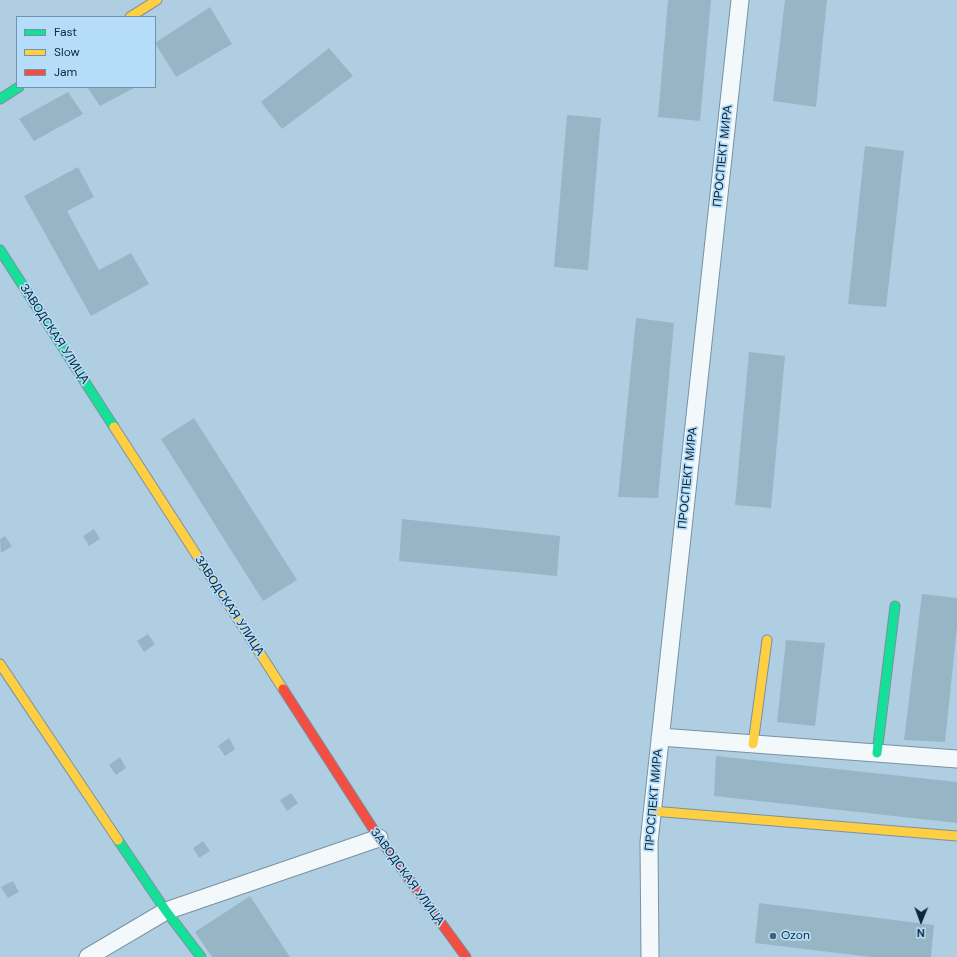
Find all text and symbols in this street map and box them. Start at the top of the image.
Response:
legend [16,16,156,88]
text: Fast [54,24,77,40]
text: Slow [54,44,80,60]
text: Jam [54,64,77,80]
street label: ПРОСПЕКТ МИРА [710,104,736,208]
street label: ЗАВОДСКАЯ УЛИЦА [16,281,92,387]
street label: ПРОСПЕКТ МИРА [675,426,701,530]
street label: ЗАВОДСКАЯ УЛИЦА [191,553,267,659]
street label: ПРОСПЕКТ МИРА [642,748,666,852]
street label: ЗАВОДСКАЯ УЛИЦА [367,826,447,928]
north arrow [901,901,941,941]
text: N [917,926,925,940]
place label: Ozon [781,929,810,943]
marker: Ozon [768,931,778,941]

